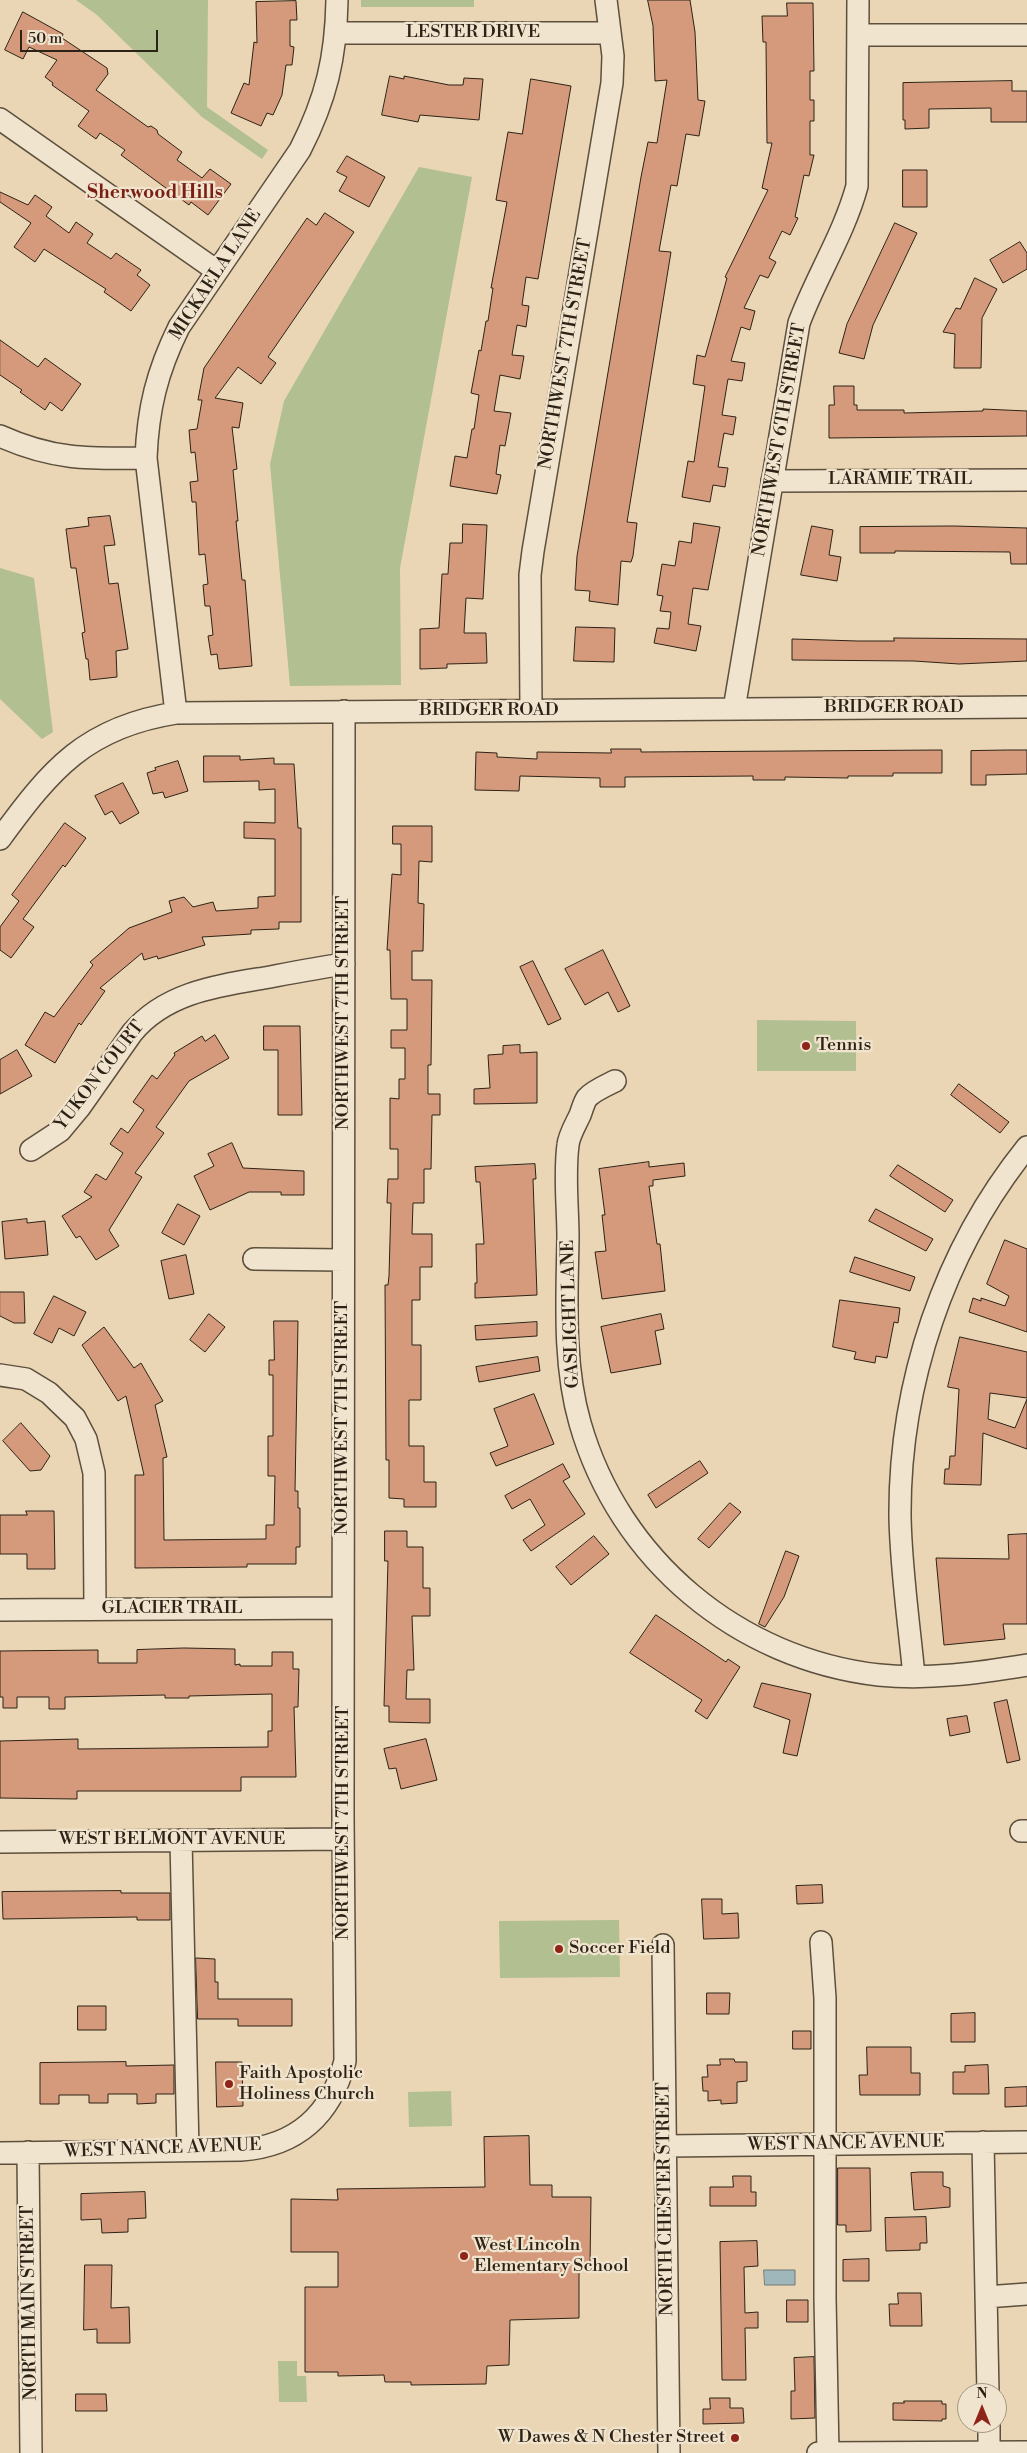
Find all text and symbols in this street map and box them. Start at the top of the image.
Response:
scale bar [22,20,160,52]
street label: LESTER DRIVE [406,22,540,44]
text: 50 m [28,29,62,48]
district label: Sherwood Hills [87,182,223,204]
street label: MICKAELA LANE [166,205,266,345]
street label: NORTHWEST 7TH STREET [535,237,597,471]
street label: NORTHWEST 6TH STREET [749,322,811,558]
street label: LARAMIE TRAIL [828,469,972,491]
street label: BRIDGER ROAD [824,697,964,719]
street label: BRIDGER ROAD [419,700,559,722]
street label: NORTHWEST 7TH STREET [333,896,355,1130]
street label: YUKON COURT [50,1017,150,1135]
place label: Tennis [816,1035,871,1057]
marker: Tennis [800,1040,812,1052]
street label: GASLIGHT LANE [558,1239,584,1389]
street label: NORTHWEST 7TH STREET [332,1301,354,1535]
street label: GLACIER TRAIL [102,1598,242,1620]
street label: NORTHWEST 7TH STREET [333,1706,355,1940]
street label: WEST BELMONT AVENUE [59,1829,285,1851]
place label: Soccer Field [569,1938,670,1960]
marker: Soccer Field [553,1943,565,1955]
place label: Faith Apostolic Holiness Church [239,2063,375,2106]
marker: Faith Apostolic Holiness Church [223,2078,235,2090]
street label: NORTH CHESTER STREET [653,2082,679,2316]
street label: WEST NANCE AVENUE [747,2131,945,2157]
street label: WEST NANCE AVENUE [64,2135,262,2163]
street label: NORTH MAIN STREET [17,2205,43,2401]
place label: West Lincoln Elementary School [474,2235,629,2278]
marker: West Lincoln Elementary School [458,2250,470,2262]
north arrow [957,2383,1007,2433]
text: N [976,2385,988,2403]
place label: W Dawes & N Chester Street [498,2427,725,2449]
marker: W Dawes & N Chester Street [729,2432,741,2444]

